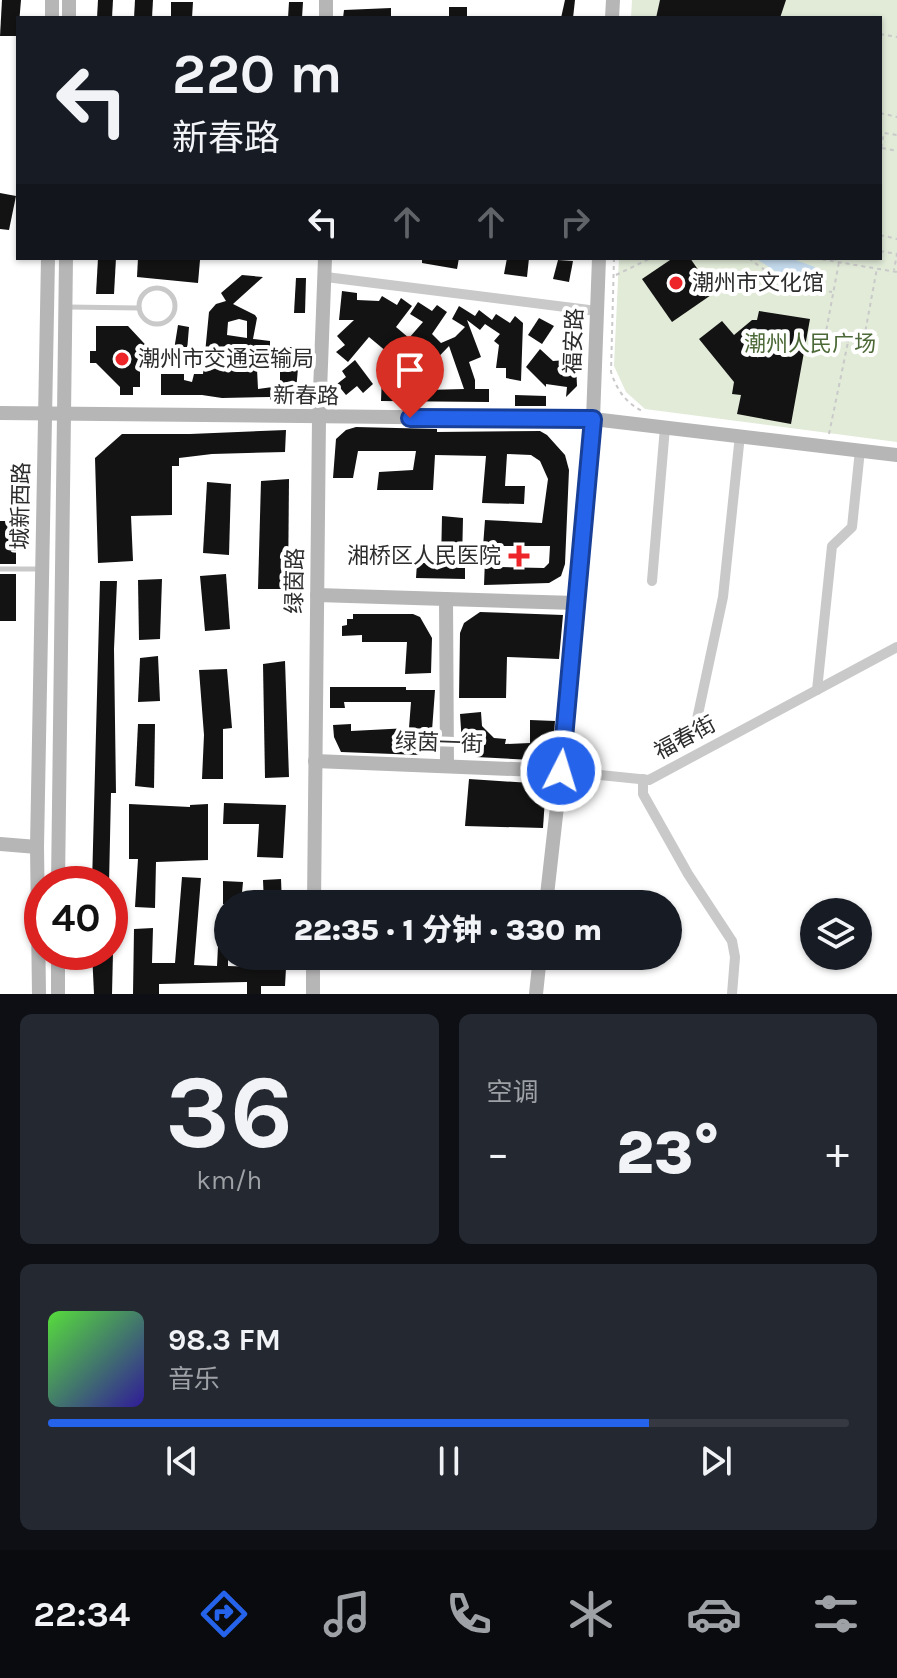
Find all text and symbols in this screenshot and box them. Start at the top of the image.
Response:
text: 220 m [172,41,343,106]
icon: left [40,48,144,152]
text: 新春路 [172,117,280,159]
icon: left [301,200,345,244]
icon: ahead [385,200,429,244]
icon: ahead [469,200,513,244]
icon: right [553,200,597,244]
place label: 潮州市文化馆 [692,270,824,296]
marker: 潮州市文化馆 [667,274,685,292]
street label: 福安路 [560,308,588,374]
park label: 潮州人民广场 [744,331,876,357]
pin [376,336,444,418]
place label: 潮州市交通运输局 [138,346,314,372]
icon: arrive [388,348,432,392]
marker: 潮州市交通运输局 [113,350,131,368]
street label: 新春路 [273,382,339,410]
street label: 城新西路 [7,462,35,550]
place label: 湘桥区人民医院 [347,543,501,569]
marker: 湘桥区人民医院 [508,545,530,567]
street label: 绿茵路 [281,548,309,614]
street label: 福春街 [650,711,720,765]
street label: 绿茵一街 [395,728,483,758]
position arrow [519,729,603,813]
speed limit sign: 40 [24,866,128,970]
map controls [800,898,872,970]
button: layers [800,898,872,970]
text: 22:35 · 1 分钟 · 330 m [294,912,602,948]
text: 36 [165,1052,293,1173]
text: 空调 [487,1077,539,1108]
text: 23° [616,1118,720,1188]
text: − [487,1128,510,1179]
text: + [826,1128,849,1179]
text: km/h [196,1165,262,1196]
text: 98.3 FM [168,1322,281,1358]
text: 音乐 [168,1364,220,1395]
icon: previous [160,1439,204,1483]
icon: pause [427,1439,471,1483]
icon: next [694,1439,738,1483]
icon: directions [196,1586,252,1642]
icon: music [319,1586,375,1642]
icon: phone [441,1586,497,1642]
icon: climate [563,1586,619,1642]
icon: car [686,1586,742,1642]
icon: filters [808,1586,864,1642]
text: 22:34 [33,1593,130,1635]

